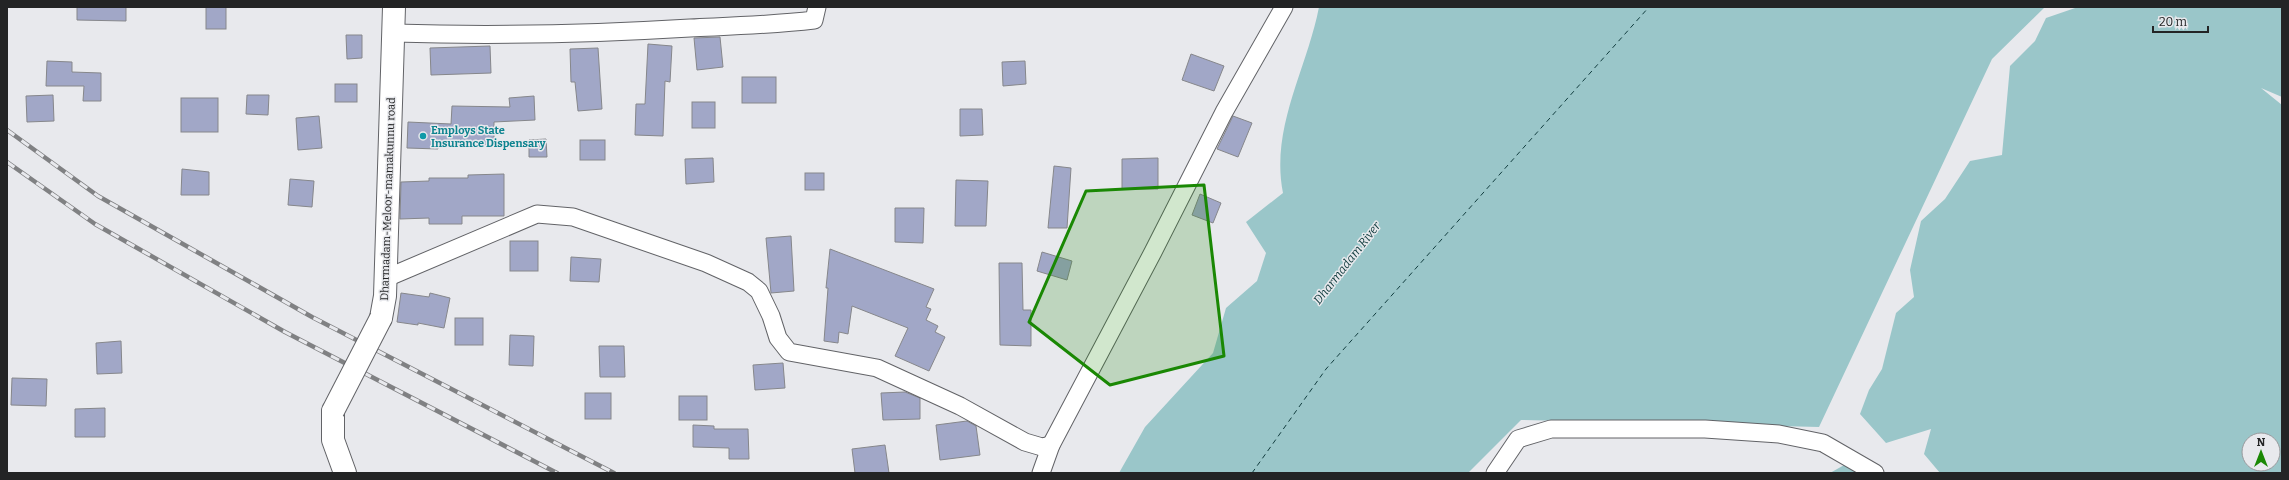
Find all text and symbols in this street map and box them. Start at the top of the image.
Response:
scale bar [2153,8,2208,34]
text: 20 m [2159,15,2188,29]
street label: Dharmadam-Meloor-mamakunnu road [378,97,398,301]
place label: Employs State Insurance Dispensary [431,124,546,150]
marker: Employs State Insurance Dispensary [418,131,428,141]
water label: Dharmadam River [1311,218,1384,307]
north arrow [2241,432,2281,472]
text: N [2257,436,2266,449]

